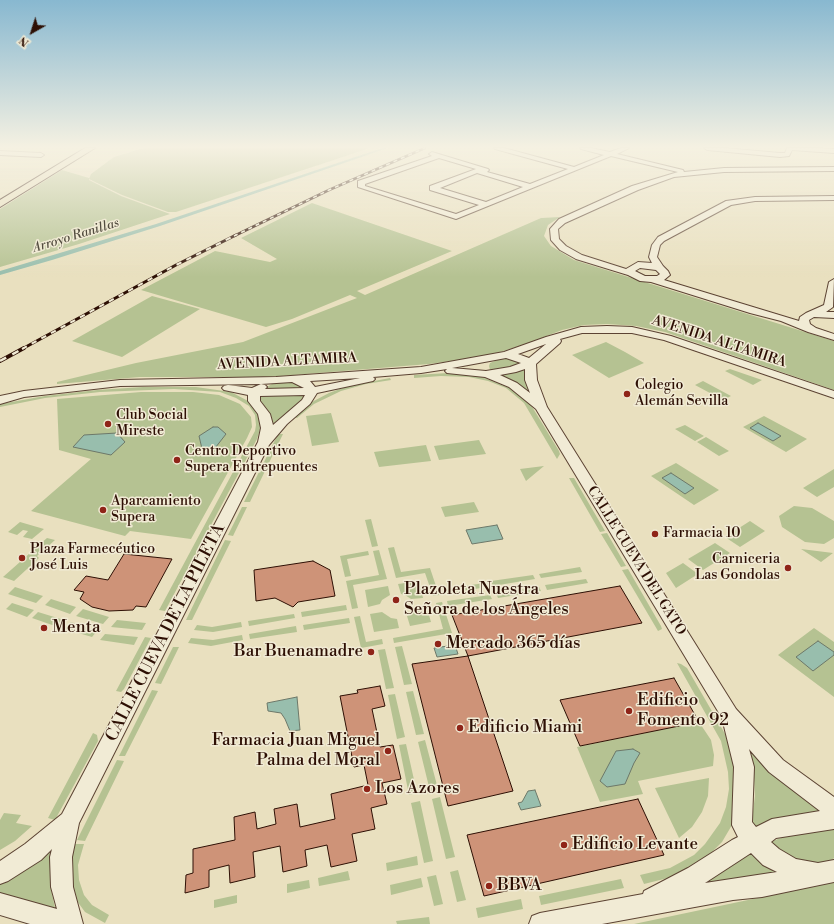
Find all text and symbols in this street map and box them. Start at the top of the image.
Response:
north arrow [12,12,52,52]
text: N [17,33,32,50]
water label: Arroyo Ranillas [31,215,121,257]
street label: AVENIDA ALTAMIRA [650,312,788,372]
street label: AVENIDA ALTAMIRA [217,350,357,374]
place label: Colegio Alemán Sevilla [635,378,728,410]
marker: Colegio Alemán Sevilla [622,389,632,399]
place label: Club Social Mireste [116,408,187,440]
marker: Club Social Mireste [103,419,113,429]
place label: Centro Deportivo Supera Entrepuentes [185,444,318,476]
marker: Centro Deportivo Supera Entrepuentes [172,455,182,465]
street label: CALLE CUEVA DEL GATO [583,483,689,639]
place label: Aparcamiento Supera [111,494,201,526]
marker: Aparcamiento Supera [98,505,108,515]
street label: CALLE CUEVA DE LA PILETA [102,521,230,745]
place label: Farmacia 10 [663,526,741,542]
marker: Farmacia 10 [650,529,660,539]
place label: Plaza Farmecéutico José Luis [30,542,155,574]
place label: Carniceria Las Gondolas [695,552,780,584]
marker: Plaza Farmecéutico José Luis [17,553,27,563]
marker: Carniceria Las Gondolas [783,563,793,573]
place label: Plazoleta Nuestra Señora de los Ángeles [404,580,569,620]
marker: Plazoleta Nuestra Señora de los Ángeles [391,595,401,605]
place label: Menta [52,618,101,638]
marker: Menta [39,623,49,633]
place label: Mercado 365 días [446,634,581,654]
marker: Mercado 365 días [433,639,443,649]
place label: Bar Buenamadre [234,642,363,662]
marker: Bar Buenamadre [366,647,376,657]
place label: Edificio Fomento 92 [637,691,729,731]
marker: Edificio Fomento 92 [624,706,634,716]
place label: Edificio Miami [468,718,582,738]
marker: Edificio Miami [455,723,465,733]
place label: Farmacia Juan Miguel Palma del Moral [212,731,380,771]
marker: Farmacia Juan Miguel Palma del Moral [383,746,393,756]
place label: Los Azores [375,779,459,799]
marker: Los Azores [362,784,372,794]
place label: Edificio Levante [572,835,698,855]
marker: Edificio Levante [559,840,569,850]
place label: BBVA [497,876,542,896]
marker: BBVA [484,881,494,891]

